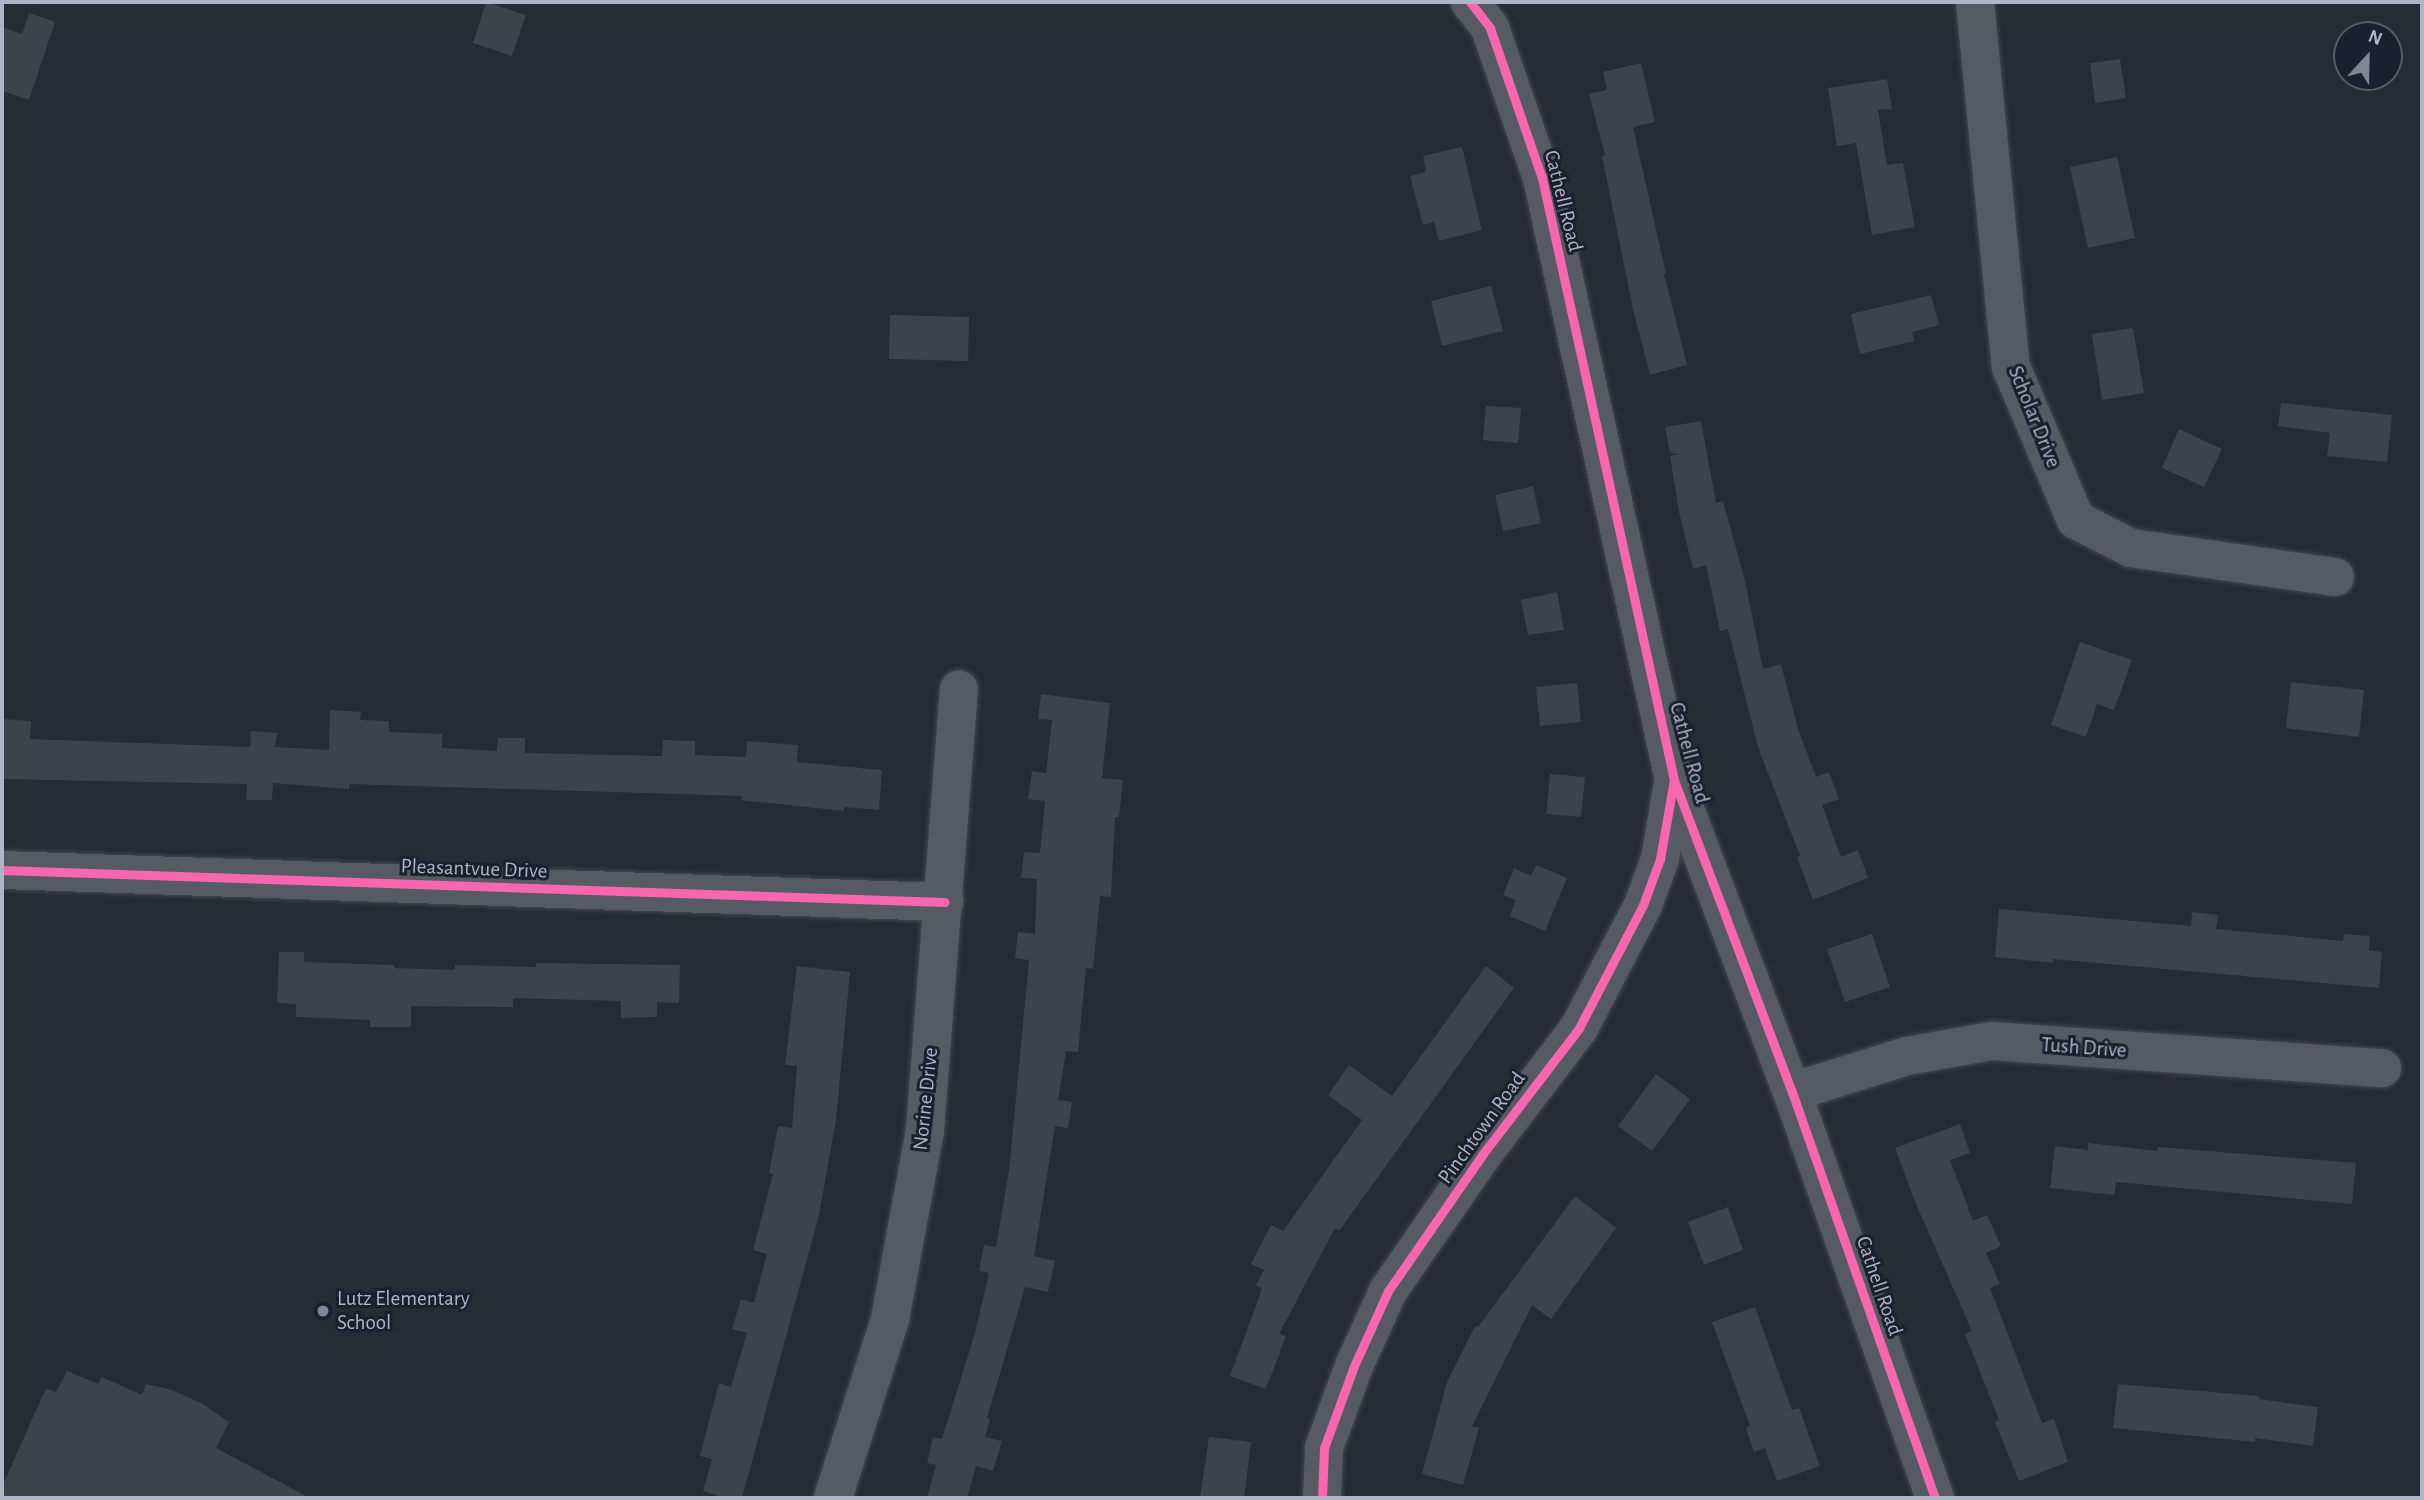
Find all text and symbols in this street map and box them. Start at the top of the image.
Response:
north arrow [2333,21,2403,91]
text: N [2366,27,2385,49]
street label: Cathell Road [1538,148,1588,254]
street label: Scholar Drive [2002,362,2066,472]
street label: Cathell Road [1663,700,1715,806]
street label: Pleasantvue Drive [400,854,548,884]
street label: Tush Drive [2041,1032,2127,1064]
street label: Norine Drive [908,1046,944,1152]
street label: Pinchtown Road [1433,1067,1531,1189]
street label: Cathell Road [1850,1233,1908,1339]
place label: Lutz Elementary School [337,1286,470,1336]
marker: Lutz Elementary School [315,1303,331,1319]

